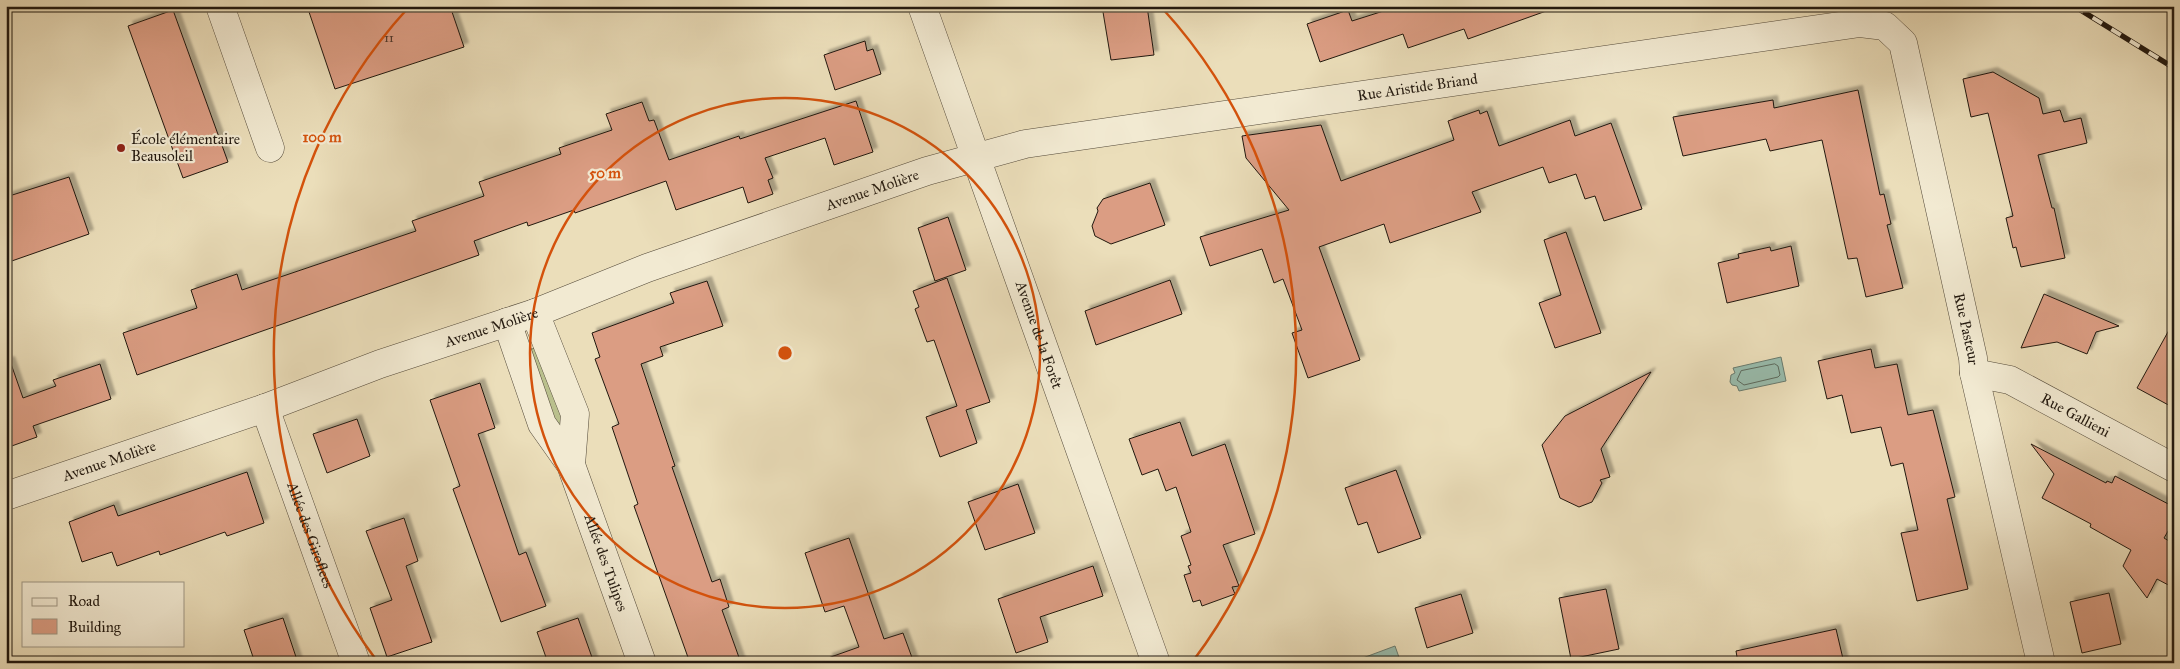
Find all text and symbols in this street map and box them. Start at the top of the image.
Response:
house number: 11 [384,31,394,45]
street label: Rue Aristide Briand [1356,69,1479,105]
text: 100 m [302,128,342,146]
place label: École élémentaire Beausoleil [131,129,240,165]
marker: École élémentaire Beausoleil [115,142,127,154]
text: 50 m [589,164,621,182]
street label: Avenue Molière [822,166,921,215]
street label: Avenue de la Forêt [1011,278,1067,392]
street label: Rue Pasteur [1950,291,1982,366]
street label: Avenue Molière [441,304,541,351]
centre of rings [776,344,794,362]
street label: Rue Gallieni [2038,389,2113,441]
street label: Avenue Molière [59,437,158,485]
street label: Allée des Giroflees [283,479,338,591]
street label: Allée des Tulipes [580,511,632,614]
legend [22,582,185,646]
text: Road [68,592,100,610]
text: Building [68,618,122,636]

